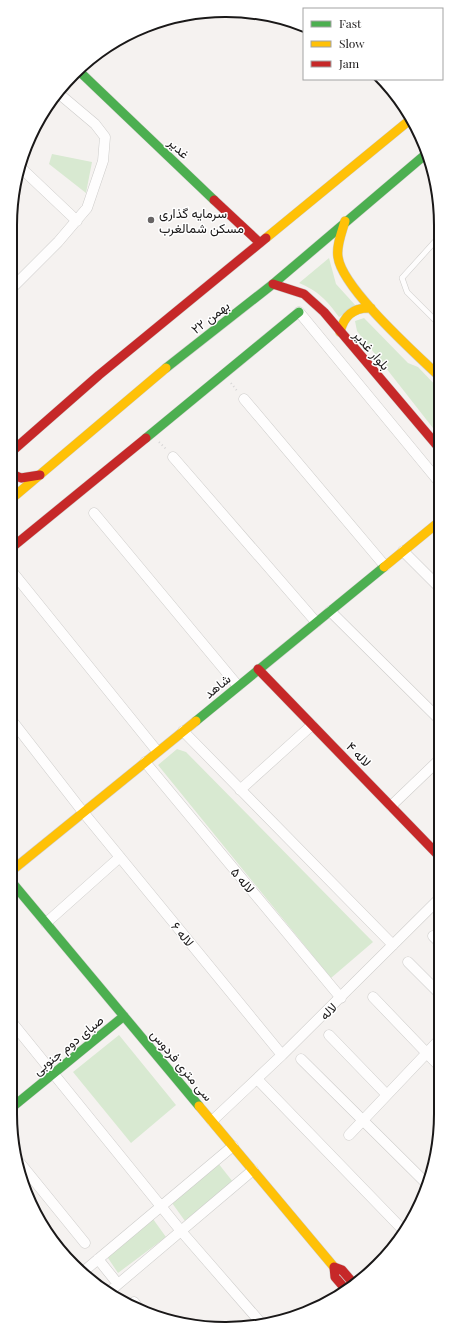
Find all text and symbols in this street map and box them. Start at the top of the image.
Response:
legend [303,8,443,80]
text: Fast [339,15,362,31]
text: Slow [339,35,365,51]
text: Jam [338,55,360,71]
street label: غدیر [164,133,194,163]
place label: سرمایه گذاری مسکن شمالغرب [159,204,244,237]
marker: سرمایه گذاری مسکن شمالغرب [146,215,156,225]
street label: ۲۲ بهمن [187,296,233,338]
street label: بلوار غدیر [349,325,395,374]
street label: شاهد [200,670,234,702]
street label: لاله ۴ [343,737,375,770]
street label: لاله ۵ [228,863,259,896]
street label: لاله ۶ [168,918,199,950]
street label: لاله [315,998,340,1023]
street label: صبای دوم جنوبی [29,1011,107,1079]
street label: سی متری فردوس [147,1025,217,1105]

